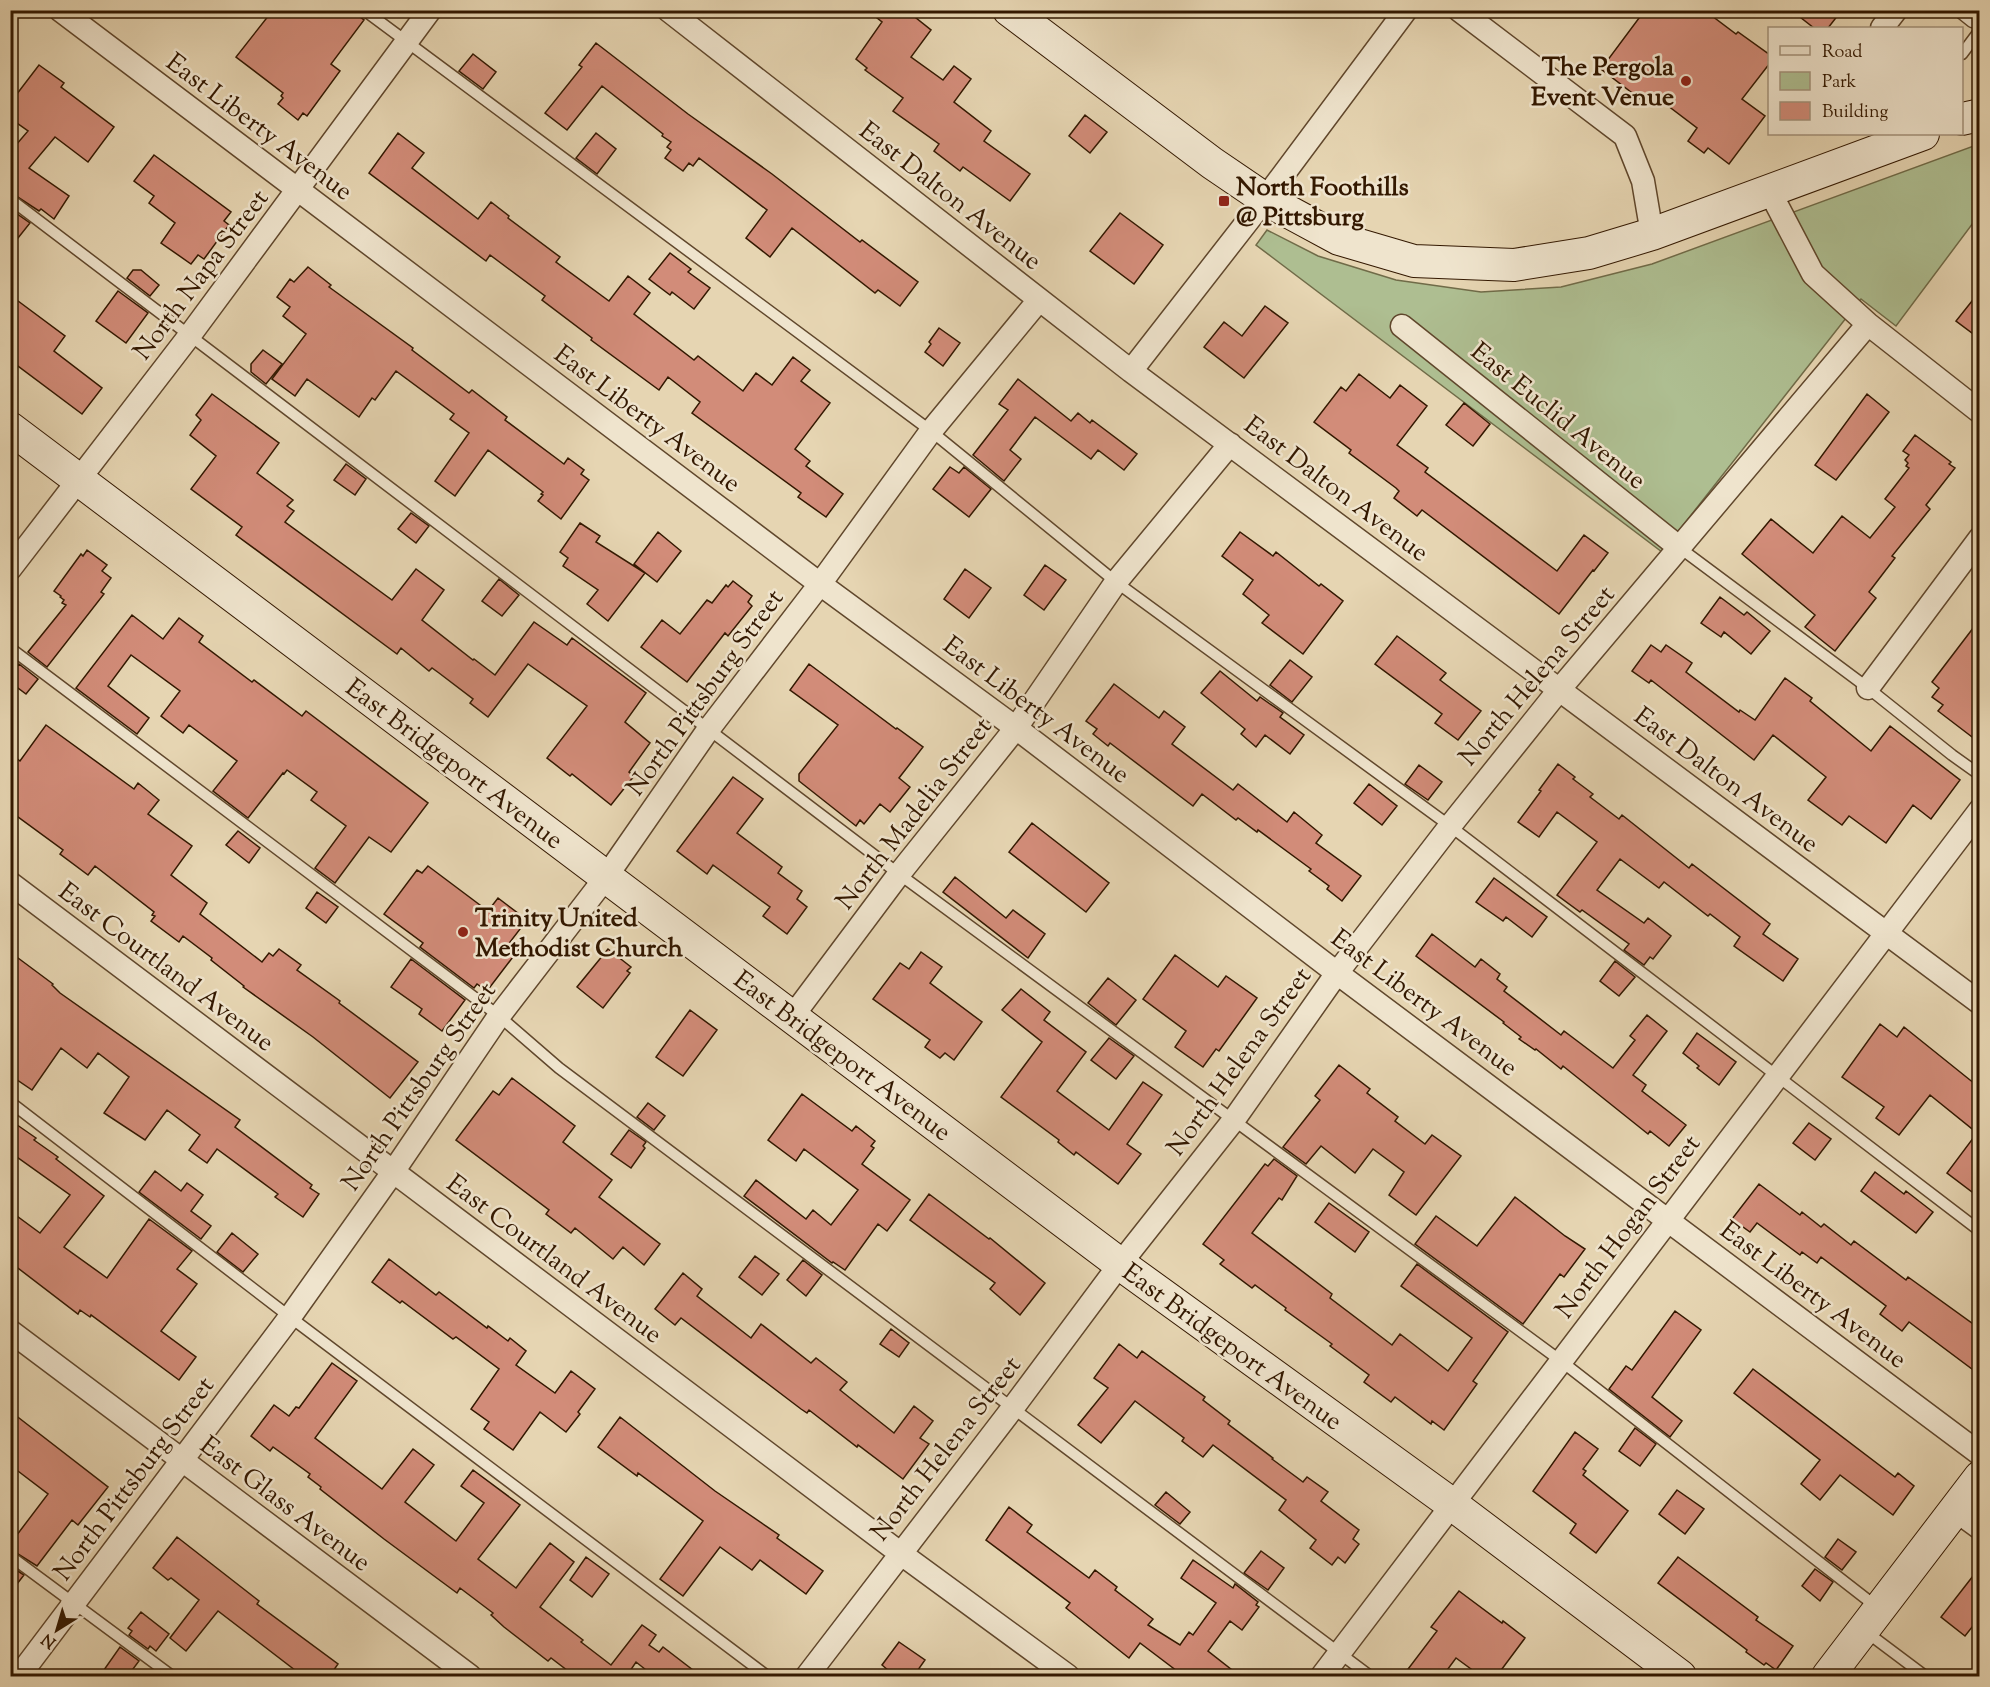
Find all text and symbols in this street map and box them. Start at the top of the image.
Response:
legend [1768,27,1963,135]
text: Road [1822,40,1862,66]
street label: East Liberty Avenue [157,45,360,211]
place label: The Pergola Event Venue [1531,50,1674,117]
text: Park [1822,70,1857,96]
marker: The Pergola Event Venue [1679,74,1693,88]
text: Building [1822,100,1888,126]
street label: East Dalton Avenue [850,114,1049,280]
place label: North Foothills @ Pittsburg [1236,170,1409,237]
street label: North Napa Street [125,182,279,369]
marker: North Foothills @ Pittsburg [1217,194,1231,208]
street label: East Euclid Avenue [1462,335,1653,499]
street label: East Liberty Avenue [545,337,748,503]
street label: East Dalton Avenue [1235,408,1436,572]
street label: North Helena Street [1451,578,1625,775]
street label: North Pittsburg Street [618,582,794,805]
street label: East Liberty Avenue [934,628,1137,794]
street label: East Bridgeport Avenue [337,671,570,859]
street label: East Dalton Avenue [1625,699,1826,863]
street label: North Madelia Street [828,710,1002,919]
street label: East Courtland Avenue [50,874,281,1062]
place label: Trinity United Methodist Church [475,901,684,968]
street label: East Liberty Avenue [1322,921,1525,1087]
marker: Trinity United Methodist Church [456,925,470,939]
street label: North Helena Street [1159,960,1321,1165]
street label: East Bridgeport Avenue [725,963,958,1151]
street label: North Pittsburg Street [334,975,506,1199]
street label: North Hogan Street [1548,1128,1711,1327]
street label: East Courtland Avenue [438,1166,669,1354]
street label: East Liberty Avenue [1711,1213,1914,1379]
street label: East Bridgeport Avenue [1114,1255,1349,1441]
street label: North Helena Street [863,1349,1031,1550]
street label: North Pittsburg Street [46,1369,224,1590]
street label: East Glass Avenue [191,1428,378,1582]
north arrow [27,1600,87,1660]
text: N [37,1627,62,1653]

